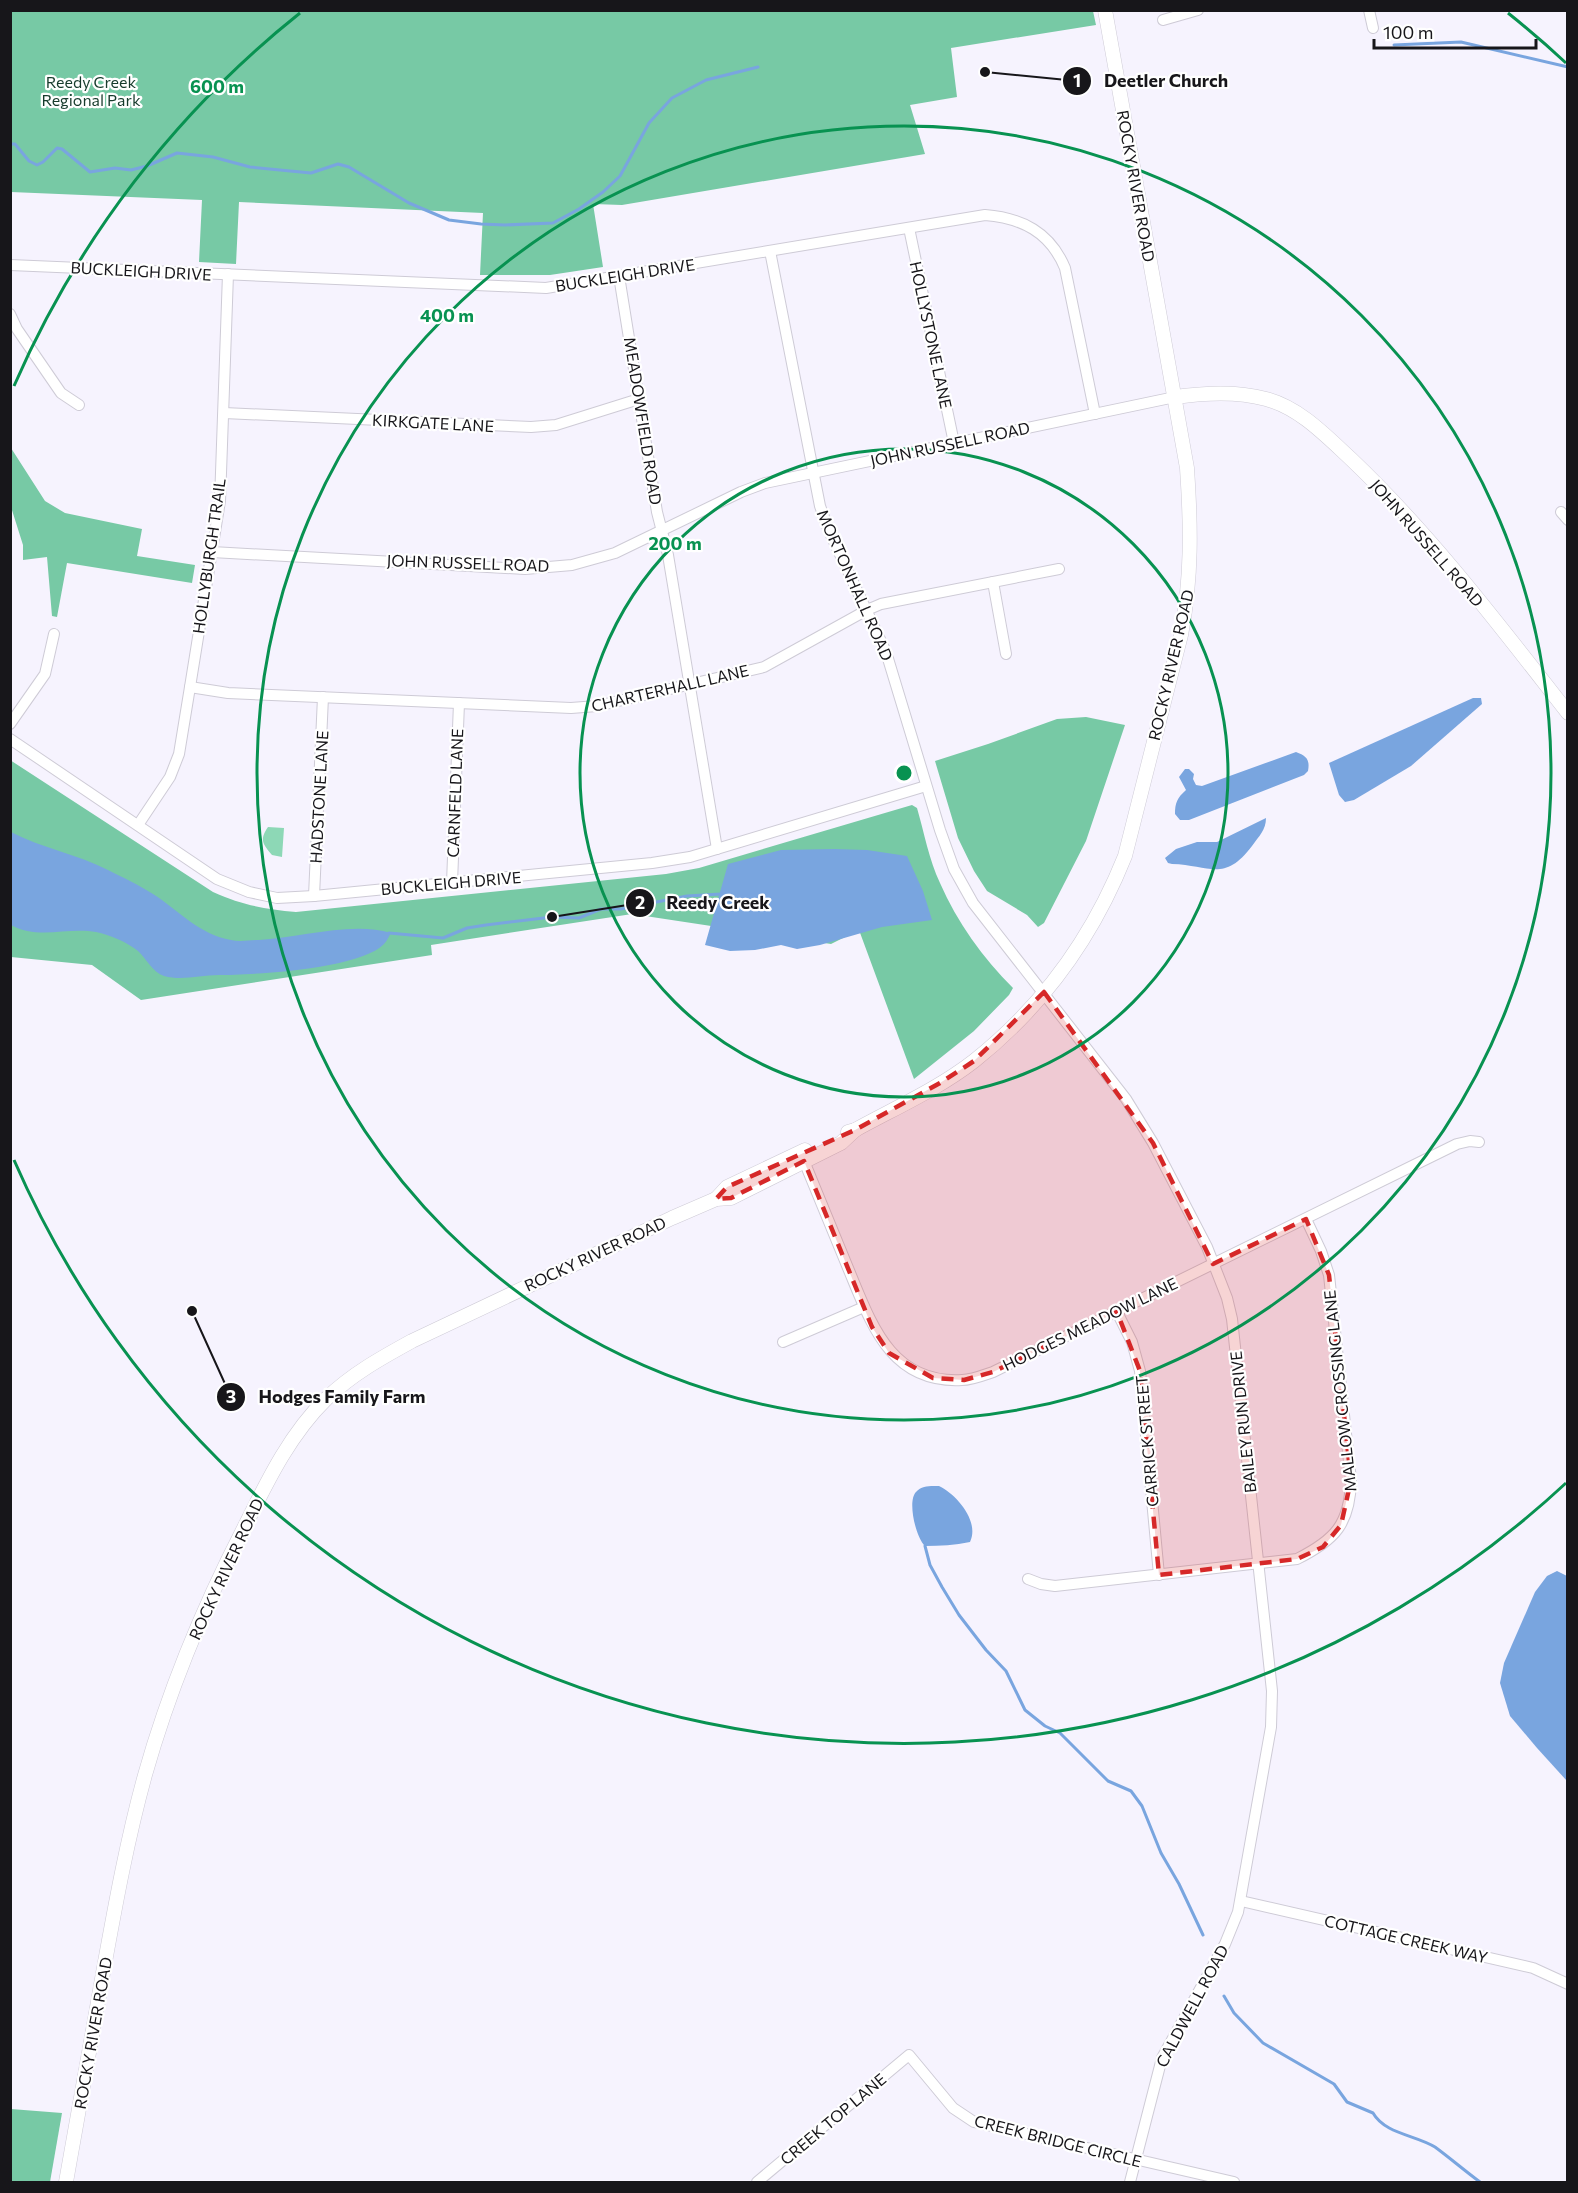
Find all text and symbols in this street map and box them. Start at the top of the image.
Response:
scale bar [1374,12,1536,50]
text: 100 m [1383,21,1433,43]
callout: Deetler Church [1062,63,1240,99]
text: 1 [1073,69,1081,91]
text: Deetler Church [1104,69,1228,91]
park label: Reedy Creek Regional Park [41,72,141,109]
text: 600 m [190,75,244,97]
street label: ROCKY RIVER ROAD [1114,108,1159,263]
street label: BUCKLEIGH DRIVE [554,254,696,295]
street label: BUCKLEIGH DRIVE [70,257,212,284]
street label: HOLLYSTONE LANE [907,260,956,410]
text: 400 m [420,304,474,326]
street label: MEADOWFIELD ROAD [621,336,666,506]
street label: KIRKGATE LANE [372,410,494,435]
street label: JOHN RUSSELL ROAD [868,417,1031,470]
street label: JOHN RUSSELL ROAD [1367,475,1488,610]
street label: HOLLYBURGH TRAIL [188,477,229,635]
street label: MORTONHALL ROAD [813,506,897,663]
text: 200 m [648,532,702,554]
street label: JOHN RUSSELL ROAD [386,550,550,575]
street label: ROCKY RIVER ROAD [1144,588,1197,742]
street label: CHARTERHALL LANE [589,660,750,715]
street label: CARNFELD LANE [443,728,466,858]
street label: HADSTONE LANE [306,730,331,864]
centre of rings [894,763,914,783]
street label: BUCKLEIGH DRIVE [380,867,522,898]
callout: Reedy Creek [625,885,782,921]
text: 2 [635,891,645,913]
text: Reedy Creek [666,891,770,913]
street label: ROCKY RIVER ROAD [521,1212,669,1295]
street label: HODGES MEADOW LANE [999,1273,1180,1374]
street label: MALLOW CROSSING LANE [1319,1289,1360,1493]
street label: BAILEY RUN DRIVE [1226,1350,1259,1494]
street label: CARRICK STREET [1131,1374,1162,1508]
callout: Hodges Family Farm [216,1379,437,1415]
text: 3 [226,1385,236,1407]
text: Hodges Family Farm [259,1385,425,1407]
street label: ROCKY RIVER ROAD [184,1495,267,1643]
street label: COTTAGE CREEK WAY [1323,1910,1490,1967]
street label: CALDWELL ROAD [1151,1941,1232,2070]
street label: ROCKY RIVER ROAD [70,1955,115,2110]
street label: CREEK TOP LANE [776,2069,889,2168]
street label: CREEK BRIDGE CIRCLE [973,2111,1144,2170]

